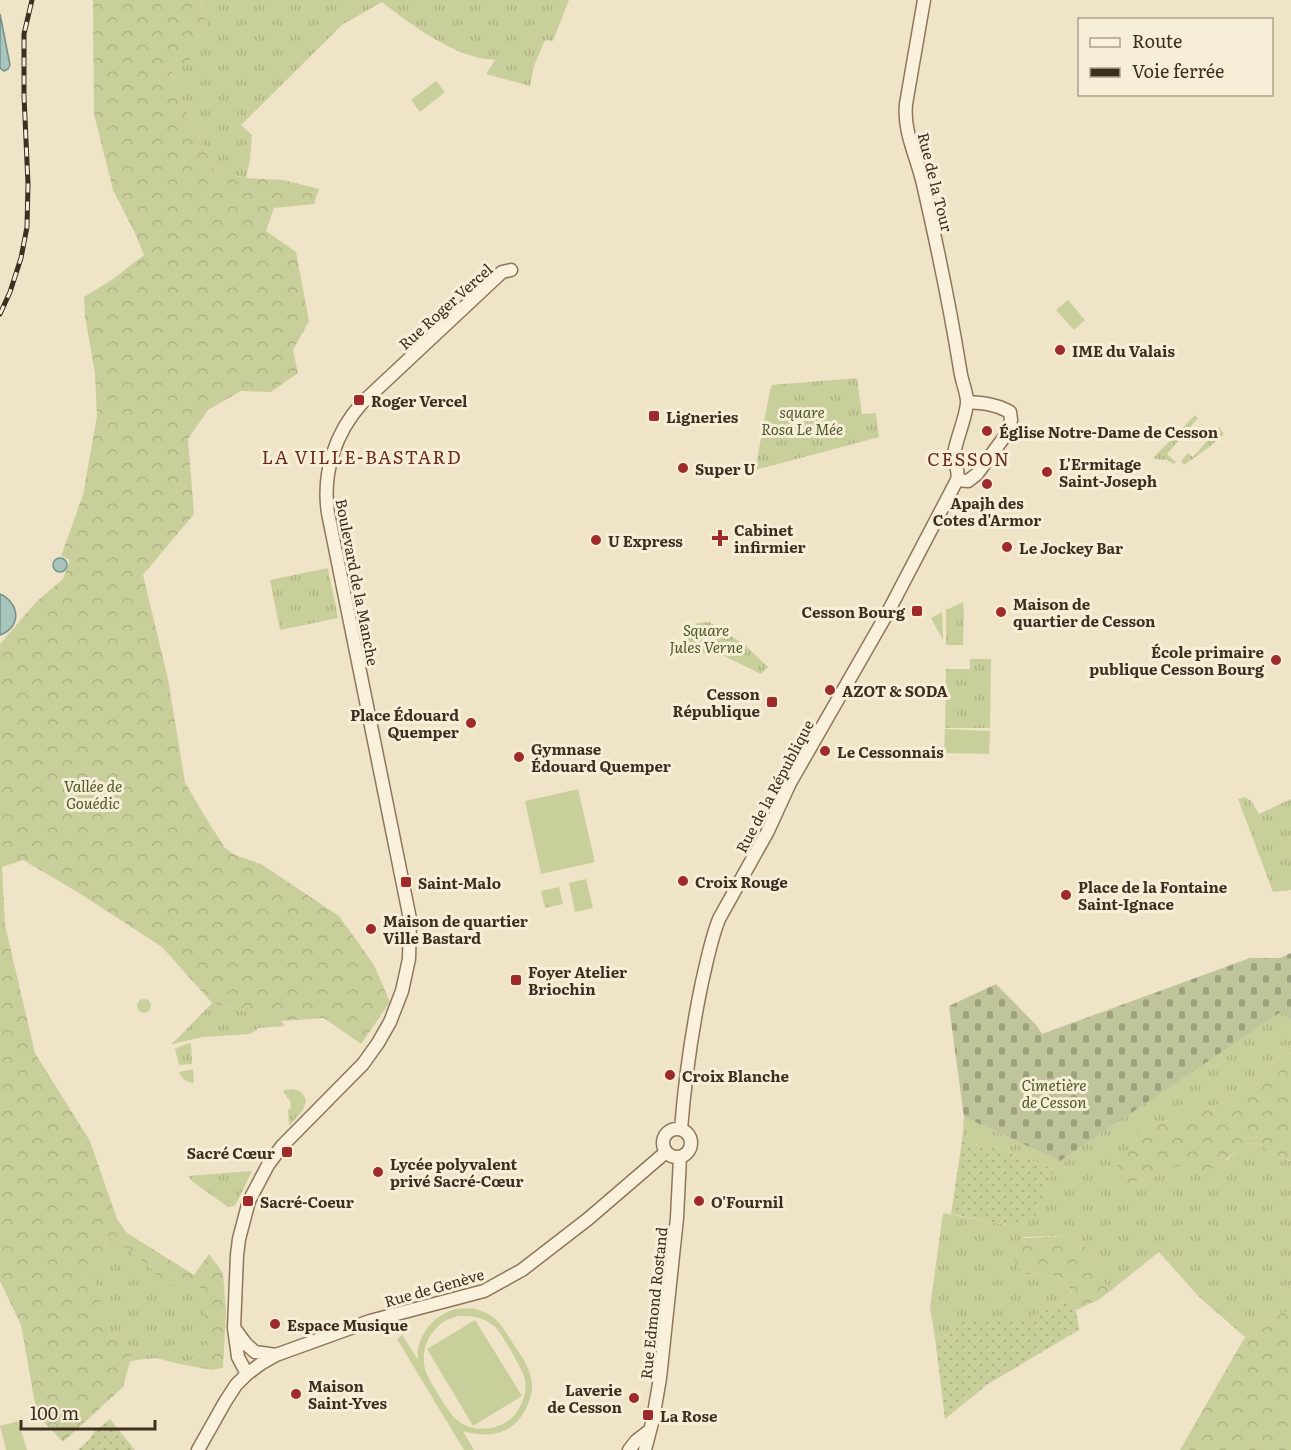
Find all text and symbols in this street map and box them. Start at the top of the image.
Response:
legend [1078,18,1273,96]
text: Route [1132,27,1182,54]
text: Voie ferrée [1132,57,1224,84]
street label: Rue de la Tour [913,130,959,234]
street label: Rue Roger Vercel [393,257,497,355]
place label: IME du Valais [1072,339,1175,362]
marker: IME du Valais [1053,343,1067,357]
place label: Roger Vercel [371,389,468,412]
marker: Roger Vercel [352,393,366,407]
park label: square Rosa Le Mée [761,400,843,440]
place label: Ligneries [666,405,739,428]
marker: Ligneries [647,409,661,423]
place label: Église Notre-Dame de Cesson [999,420,1219,443]
marker: Église Notre-Dame de Cesson [980,424,994,438]
district label: LA VILLE-BASTARD [262,443,462,470]
district label: CESSON [927,445,1011,472]
place label: L'Ermitage Saint-Joseph [1059,452,1157,492]
place label: Super U [695,457,756,480]
marker: Super U [676,461,690,475]
marker: L'Ermitage Saint-Joseph [1040,465,1054,479]
marker: Apajh des Cotes d'Armor [980,477,994,491]
place label: Apajh des Cotes d'Armor [933,491,1041,531]
street label: Boulevard de la Manche [331,496,386,668]
place label: Cabinet infirmier [734,518,806,558]
place label: U Express [608,529,683,552]
marker: Cabinet infirmier [711,529,729,547]
marker: U Express [589,533,603,547]
place label: Le Jockey Bar [1019,536,1123,559]
marker: Le Jockey Bar [1000,540,1014,554]
place label: Maison de quartier de Cesson [1013,592,1156,632]
place label: Cesson Bourg [802,600,906,623]
marker: Cesson Bourg [910,604,924,618]
marker: Maison de quartier de Cesson [994,605,1008,619]
park label: Square Jules Verne [669,618,743,658]
place label: École primaire publique Cesson Bourg [1089,640,1265,680]
marker: École primaire publique Cesson Bourg [1269,653,1283,667]
place label: AZOT & SODA [842,679,949,702]
place label: Cesson République [673,682,761,722]
marker: AZOT & SODA [823,683,837,697]
marker: Cesson République [765,695,779,709]
place label: Place Édouard Quemper [350,703,459,743]
street label: Rue de la République [729,715,819,857]
marker: Place Édouard Quemper [464,716,478,730]
place label: Gymnase Édouard Quemper [531,737,671,777]
place label: Le Cessonnais [837,740,944,763]
marker: Le Cessonnais [818,744,832,758]
marker: Gymnase Édouard Quemper [512,750,526,764]
park label: Vallée de Gouédic [64,774,122,814]
place label: Croix Rouge [695,870,788,893]
place label: Saint-Malo [418,871,501,894]
marker: Croix Rouge [676,874,690,888]
marker: Saint-Malo [399,875,413,889]
place label: Place de la Fontaine Saint-Ignace [1078,875,1228,915]
marker: Place de la Fontaine Saint-Ignace [1059,888,1073,902]
place label: Maison de quartier Ville Bastard [383,909,528,949]
marker: Maison de quartier Ville Bastard [364,922,378,936]
place label: Foyer Atelier Briochin [528,960,627,1000]
marker: Foyer Atelier Briochin [509,973,523,987]
place label: Croix Blanche [682,1064,789,1087]
marker: Croix Blanche [663,1068,677,1082]
park label: Cimetière de Cesson [1022,1073,1086,1113]
place label: Sacré Cœur [187,1141,275,1164]
marker: Sacré Cœur [280,1145,294,1159]
place label: Lycée polyvalent privé Sacré-Cœur [390,1152,524,1192]
marker: Lycée polyvalent privé Sacré-Cœur [371,1165,385,1179]
place label: Sacré-Coeur [260,1190,354,1213]
place label: O'Fournil [711,1190,784,1213]
marker: Sacré-Coeur [241,1194,255,1208]
marker: O'Fournil [692,1194,706,1208]
street label: Rue Edmond Rostand [634,1226,672,1380]
street label: Rue de Genève [381,1262,487,1312]
place label: Espace Musique [287,1313,409,1336]
marker: Espace Musique [268,1317,282,1331]
place label: Maison Saint-Yves [308,1374,387,1414]
place label: Laverie de Cesson [547,1378,623,1418]
marker: Maison Saint-Yves [289,1387,303,1401]
marker: Laverie de Cesson [627,1391,641,1405]
scale bar [21,1393,154,1431]
text: 100 m [30,1399,79,1426]
place label: La Rose [660,1404,718,1427]
marker: La Rose [641,1408,655,1422]

